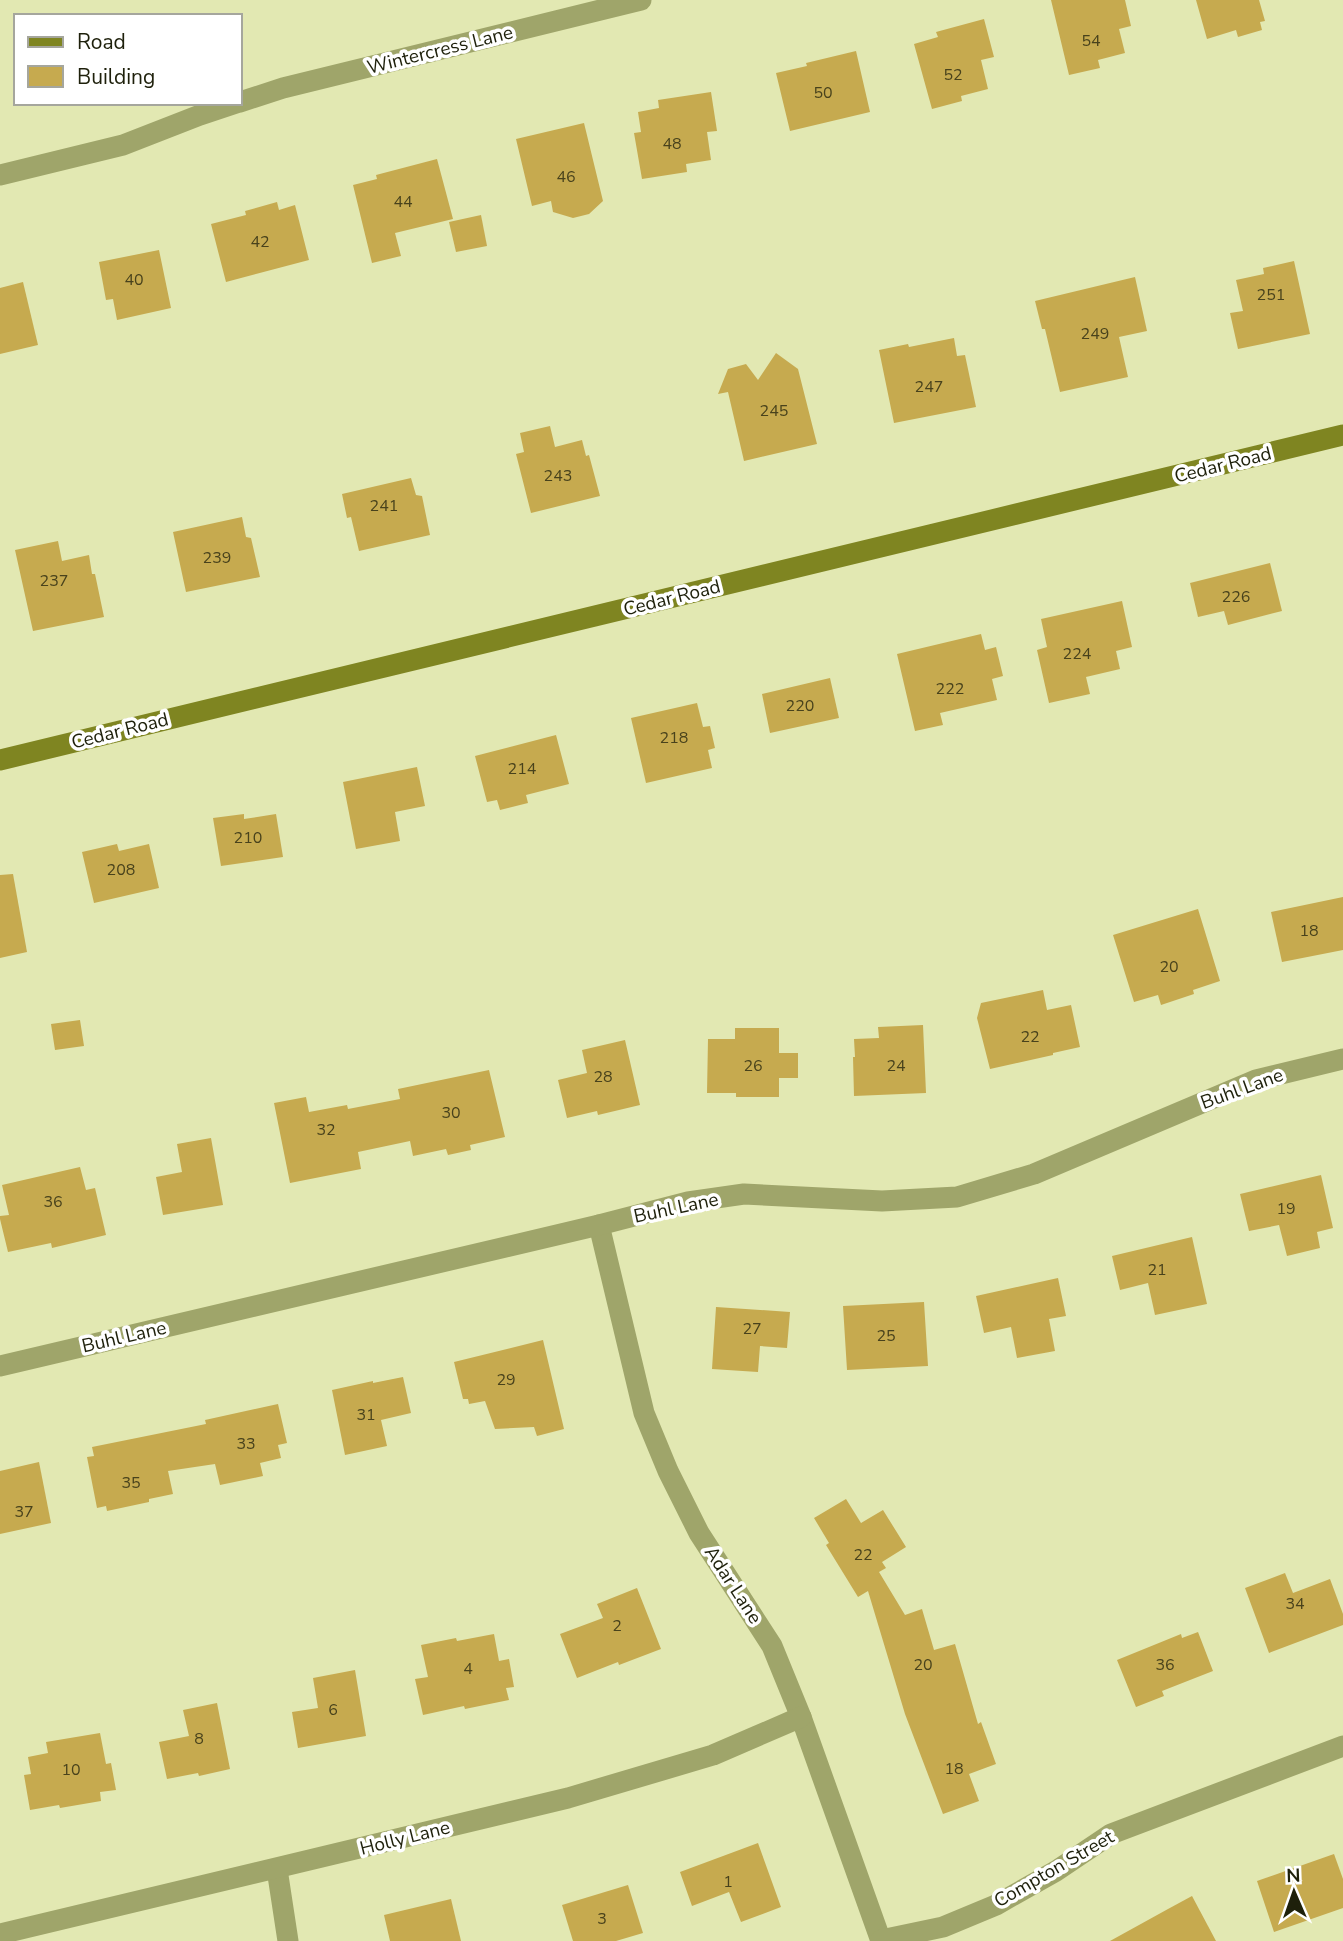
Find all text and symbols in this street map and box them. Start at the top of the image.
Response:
legend [14,14,242,105]
street label: Wintercress Lane [364,19,516,81]
text: Road [77,28,126,56]
house number: 54 [1081,30,1101,52]
text: Building [77,63,155,91]
house number: 52 [943,64,963,86]
house number: 50 [813,82,833,104]
house number: 48 [662,133,682,155]
house number: 46 [556,166,576,188]
house number: 44 [393,191,413,213]
house number: 42 [250,231,270,253]
house number: 40 [124,269,144,291]
house number: 251 [1257,284,1285,306]
house number: 249 [1081,323,1109,345]
house number: 247 [915,376,943,398]
house number: 245 [760,400,788,422]
street label: Cedar Road [1172,440,1274,490]
house number: 243 [544,465,572,487]
house number: 241 [370,495,398,517]
house number: 239 [203,547,231,569]
house number: 237 [40,570,68,592]
street label: Cedar Road [621,573,723,623]
house number: 226 [1222,586,1250,608]
house number: 224 [1063,643,1092,665]
house number: 222 [936,678,964,700]
house number: 220 [786,695,814,717]
street label: Cedar Road [69,706,171,756]
house number: 218 [660,727,688,749]
house number: 214 [508,758,537,780]
house number: 210 [234,827,262,849]
house number: 208 [107,859,135,881]
house number: 18 [1299,920,1319,942]
house number: 20 [1159,956,1179,978]
house number: 22 [1020,1026,1040,1048]
house number: 26 [743,1055,763,1077]
house number: 24 [886,1055,906,1077]
street label: Buhl Lane [1197,1062,1287,1116]
house number: 28 [593,1066,613,1088]
house number: 30 [441,1102,461,1124]
house number: 32 [316,1119,336,1141]
street label: Buhl Lane [631,1186,721,1230]
house number: 36 [43,1191,63,1213]
house number: 19 [1276,1198,1296,1220]
house number: 21 [1147,1259,1167,1281]
street label: Buhl Lane [79,1315,169,1359]
house number: 27 [742,1318,762,1340]
house number: 25 [876,1325,896,1347]
house number: 29 [496,1369,516,1391]
house number: 31 [356,1404,376,1426]
house number: 33 [236,1433,256,1455]
house number: 35 [121,1472,141,1494]
house number: 37 [14,1501,34,1523]
street label: Adar Lane [698,1541,768,1629]
house number: 22 [853,1544,873,1566]
house number: 34 [1285,1593,1305,1615]
house number: 2 [612,1615,622,1637]
house number: 20 [913,1654,933,1676]
house number: 36 [1155,1654,1175,1676]
house number: 4 [463,1658,473,1680]
house number: 6 [328,1699,338,1721]
house number: 8 [194,1728,204,1750]
house number: 18 [944,1758,964,1780]
house number: 10 [61,1759,81,1781]
street label: Holly Lane [357,1814,453,1862]
street label: Compton Street [989,1824,1119,1914]
north arrow [1259,1857,1329,1927]
text: N [1286,1863,1301,1889]
house number: 1 [723,1871,733,1893]
house number: 3 [597,1908,607,1930]

